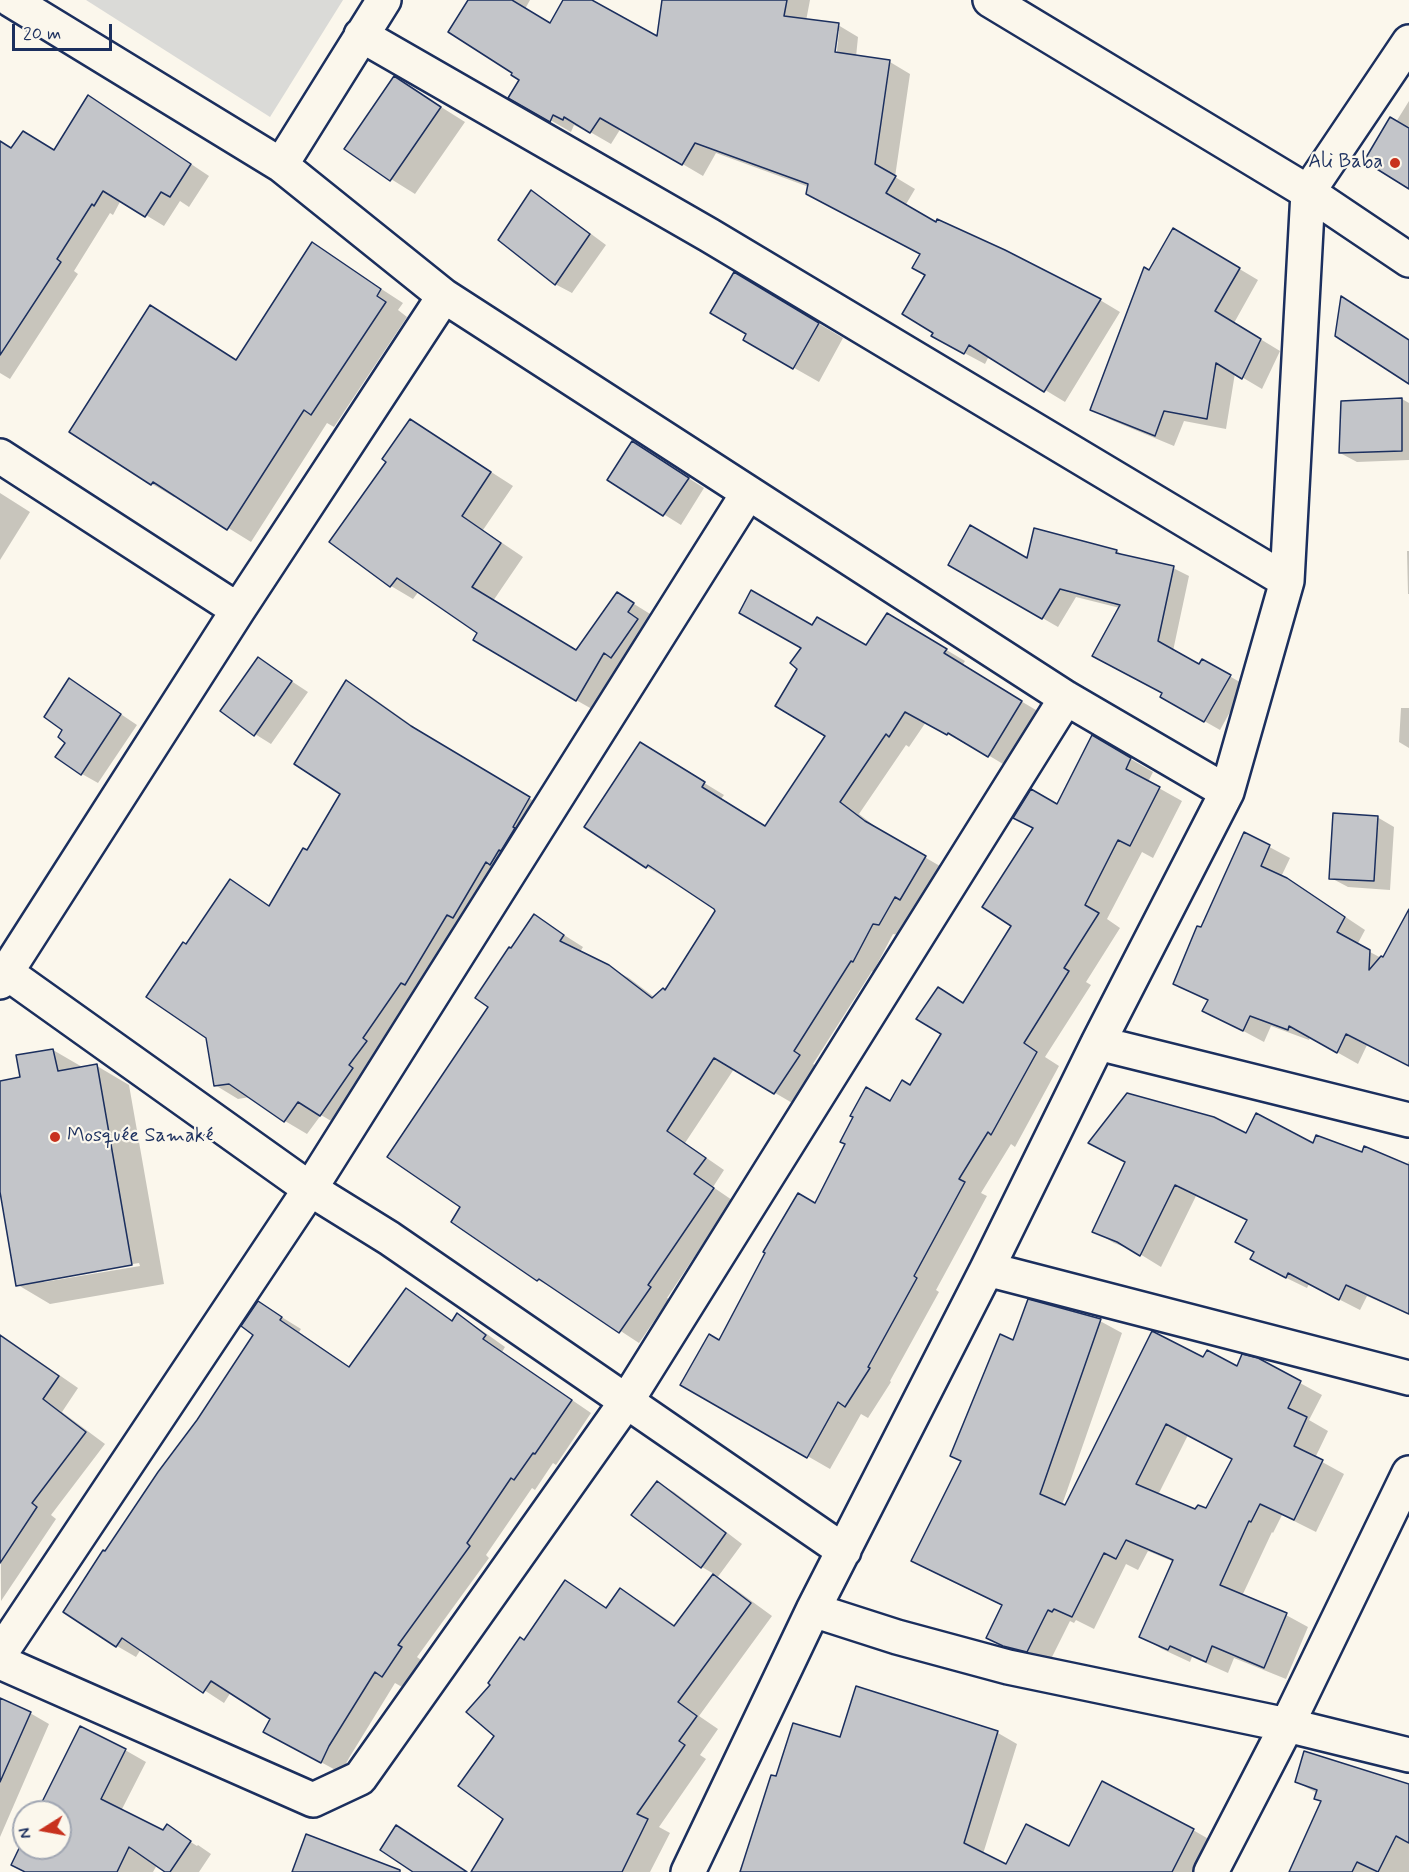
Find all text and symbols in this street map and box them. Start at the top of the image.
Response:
scale bar [15,12,116,50]
text: 20 m [23,22,61,46]
place label: Ali Baba [1308,151,1383,175]
marker: Ali Baba [1388,156,1402,170]
place label: Mosquée Samaké [67,1125,214,1149]
marker: Mosquée Samaké [48,1130,62,1144]
north arrow [12,1800,72,1860]
text: N [14,1826,37,1840]

